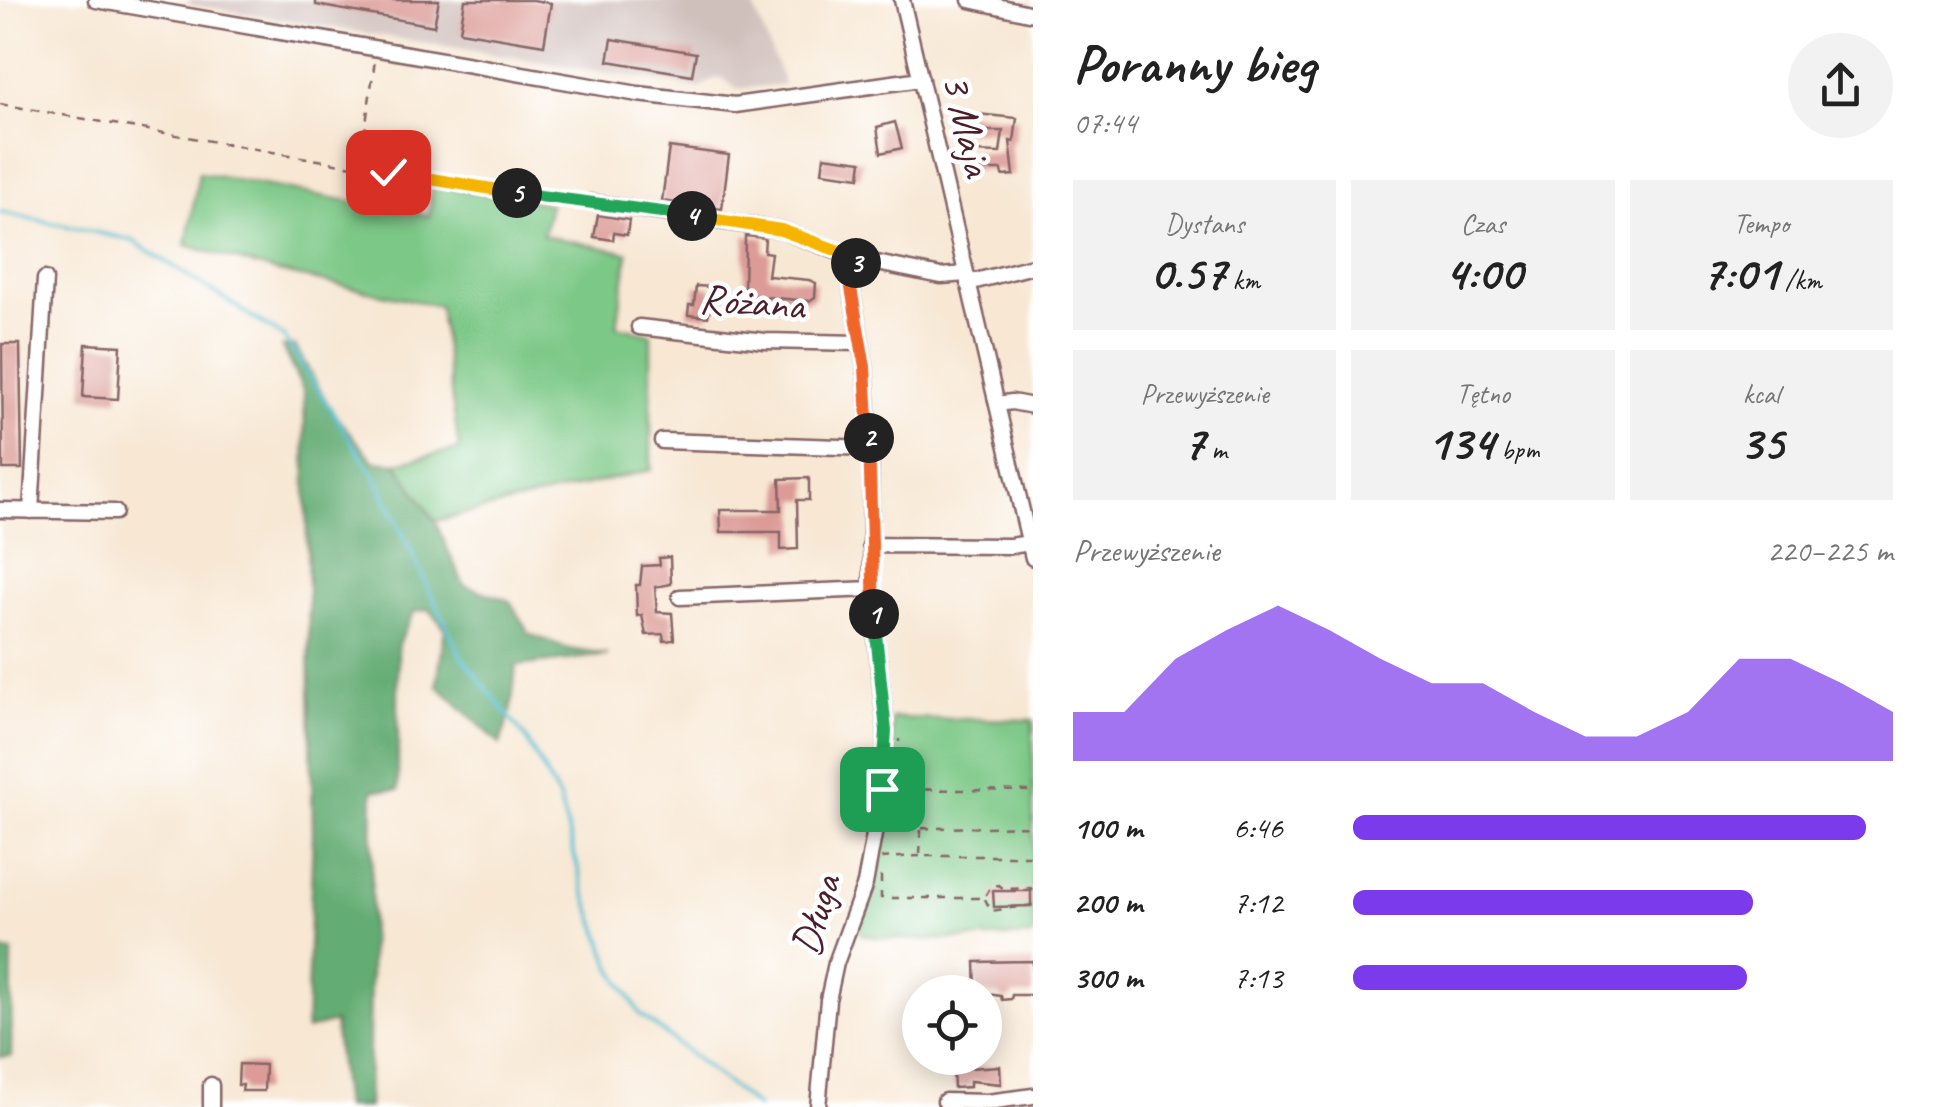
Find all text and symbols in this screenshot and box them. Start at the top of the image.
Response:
text: Poranny bieg [1073,29,1316,99]
button: share [1788,33,1893,138]
street label: 3 Maja [930,69,1005,184]
text: 07:44 [1073,102,1137,143]
pin [346,130,431,215]
icon: check [361,145,416,200]
pin: 5 [492,168,542,218]
text: 5 [511,175,523,210]
pin: 4 [667,191,717,241]
text: 4 [686,198,698,233]
text: Dystans [1165,206,1244,241]
text: Czas [1461,206,1505,241]
text: Tempo [1734,206,1789,241]
pin: 3 [831,238,881,288]
text: 0.57 [1149,241,1226,304]
text: 4:00 [1444,241,1522,304]
text: 7:01 [1701,241,1778,304]
text: 3 [850,245,862,280]
text: km [1226,262,1260,297]
text: /km [1778,262,1822,297]
street label: Różana [698,272,809,332]
text: Przewyższenie [1141,376,1269,411]
text: Tętno [1456,376,1510,411]
text: kcal [1743,376,1780,411]
text: 7 [1182,411,1205,474]
text: 134 [1427,411,1494,474]
text: 35 [1739,411,1783,474]
pin: 2 [844,413,894,463]
text: 2 [863,420,875,455]
text: m [1205,432,1227,467]
text: bpm [1494,432,1539,467]
text: Przewyższenie [1073,530,1220,571]
text: 220–225 m [1767,530,1893,571]
pin: 1 [849,589,899,639]
text: 1 [868,596,880,631]
pin [840,747,925,832]
icon: arrive [855,762,910,817]
text: 100 m [1073,807,1142,848]
text: 6:46 [1233,807,1283,848]
street label: Długa [779,865,854,961]
text: 200 m [1073,882,1142,923]
text: 7:12 [1233,882,1283,923]
text: 300 m [1073,957,1142,998]
text: 7:13 [1233,957,1283,998]
map controls [902,975,1002,1075]
button: locate [902,975,1002,1075]

